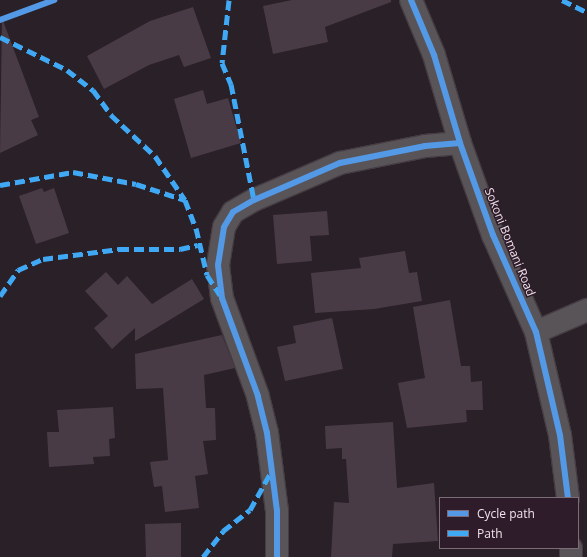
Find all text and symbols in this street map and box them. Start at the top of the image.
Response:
street label: Sokoni Bomani Road [482,186,538,298]
legend [439,497,579,549]
text: Cycle path [477,505,535,522]
text: Path [477,525,503,542]

